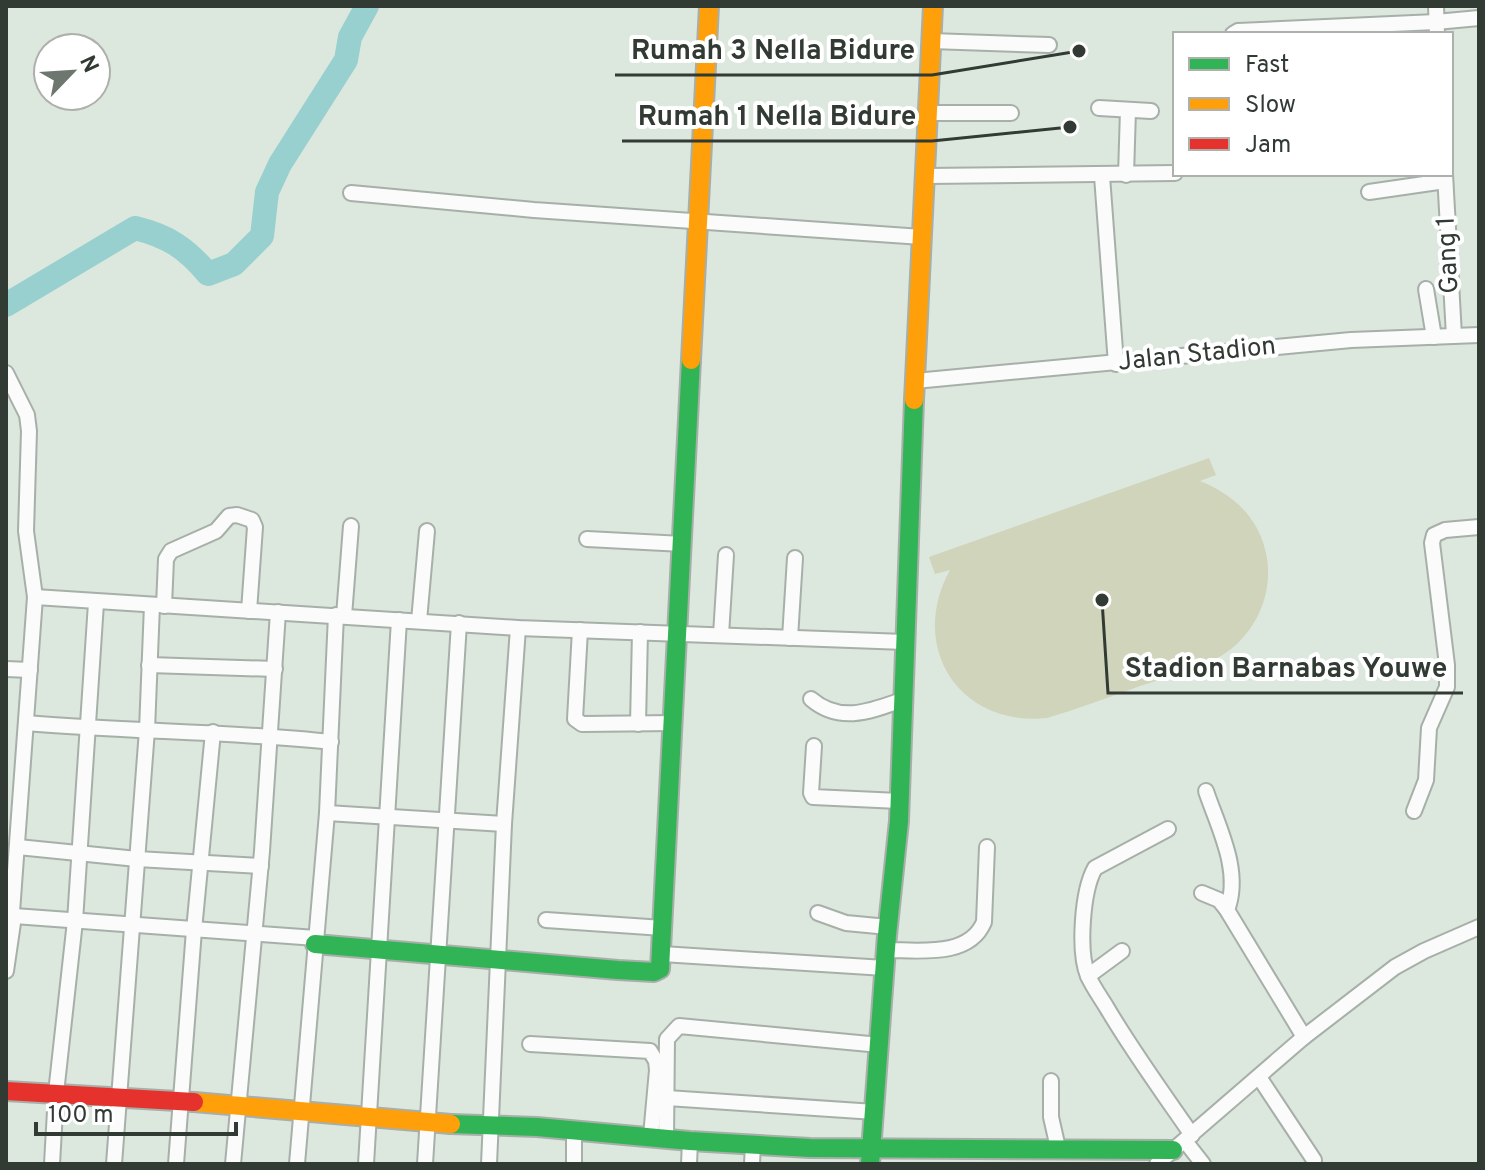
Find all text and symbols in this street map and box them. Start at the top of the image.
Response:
callout: Rumah 3 Nella Bidure [615,23,932,75]
north arrow [32,32,112,112]
legend [1173,32,1453,176]
text: Rumah 3 Nella Bidure [631,34,915,70]
text: Fast [1245,51,1289,81]
text: N [72,52,103,77]
callout: Rumah 1 Nella Bidure [622,89,932,141]
text: Slow [1245,91,1296,121]
text: Rumah 1 Nella Bidure [638,100,916,136]
text: Jam [1245,131,1291,161]
street label: Gang 1 [1430,215,1468,295]
street label: Jalan Stadion [1116,330,1278,380]
callout: Stadion Barnabas Youwe [1108,641,1463,693]
text: Stadion Barnabas Youwe [1125,652,1447,688]
scale bar [36,1086,236,1136]
text: 100 m [48,1101,114,1131]

